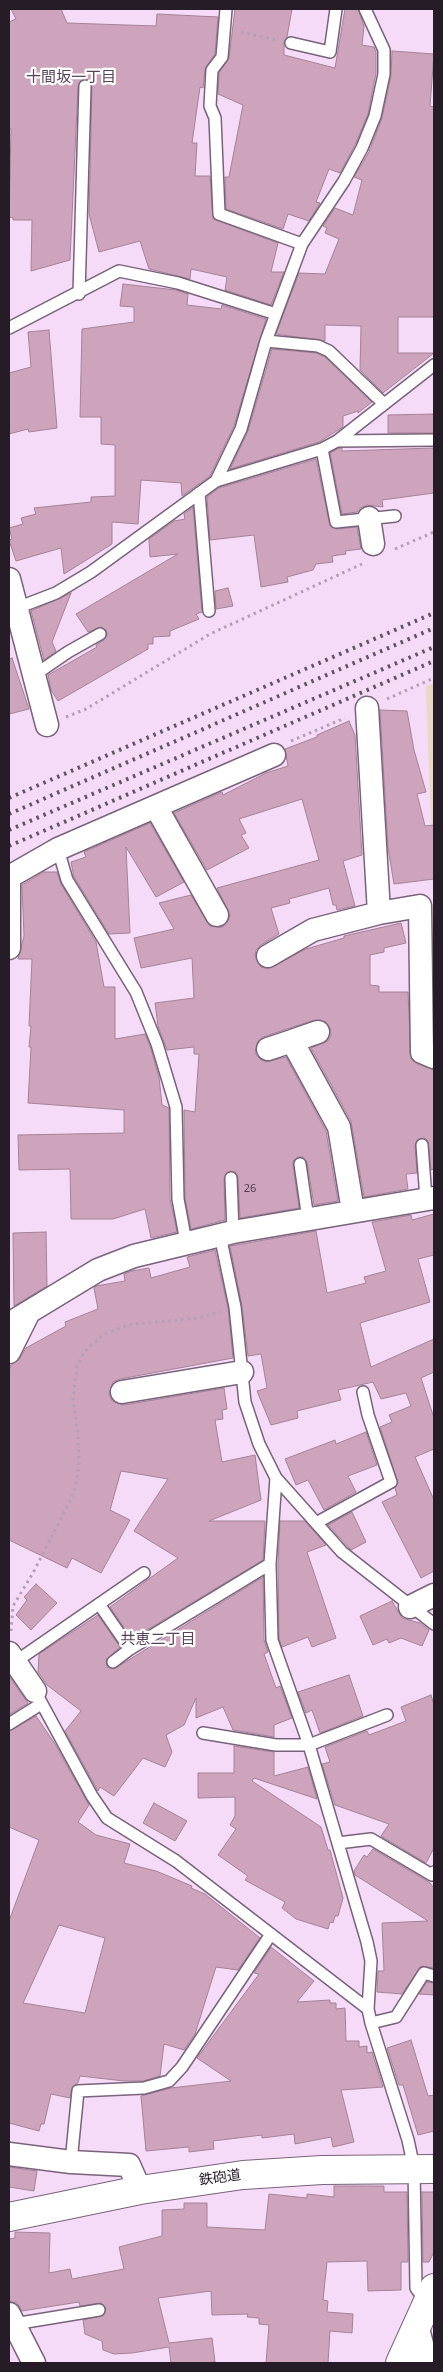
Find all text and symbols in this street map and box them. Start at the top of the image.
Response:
district label: 十間坂一丁目 [26,69,116,87]
house number: 26 [244,1182,256,1196]
district label: 共恵二丁目 [121,1631,195,1649]
street label: 鉄砲道 [198,2167,242,2189]

